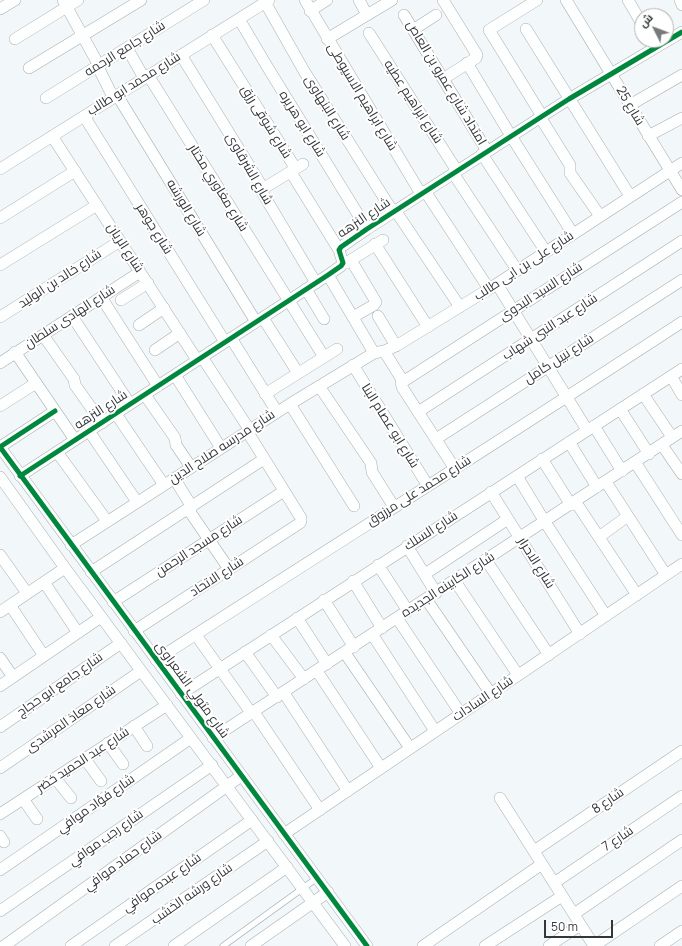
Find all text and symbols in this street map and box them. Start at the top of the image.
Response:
north arrow [634,8,674,48]
text: ش [635,10,656,31]
street label: شارع جامع الرحمه [82,18,168,80]
street label: امتداد شارع عمرو بن العاص [403,18,489,148]
street label: شارع ابراهيم الاسيوطى [324,40,400,154]
street label: شارع محمد ابو طالب [84,49,184,119]
street label: شارع ابراهيم عطيه [380,57,446,147]
street label: شارع البنهاوى [301,73,353,143]
street label: شارع شوقى رزق [237,82,295,162]
street label: شارع 25 [612,84,648,128]
street label: شارع ابو هريره [275,88,329,160]
street label: شارع الشرقاوى [222,130,276,208]
street label: شارع مغاوري مختار [185,141,251,235]
street label: شارع الورشه [163,177,209,239]
street label: شارع النزهه [335,195,393,241]
street label: شارع جوهر [132,201,176,257]
street label: شارع الريان [103,220,147,276]
street label: شارع على بن ابى طالب [471,228,577,304]
street label: شارع خالد بن الوليد [15,246,105,312]
street label: شارع السيد البدوى [496,259,586,325]
street label: شارع الهادى سلطان [22,282,118,352]
street label: شارع عبد النبى شهاب [500,290,600,364]
street label: شارع نبيل كامل [521,331,597,387]
street label: شارع ابو عصام البنا [358,381,422,471]
street label: شارع النزهه [71,387,131,433]
street label: شارع مدرسه صلاح الدين [166,407,278,487]
street label: شارع محمد على مرزوق [364,453,474,529]
street label: شارع السلك [401,508,461,554]
street label: شارع مسجد الرحمن [153,512,245,580]
street label: شارع الاحرار [514,534,558,592]
street label: شارع الكابينه الجديده [398,549,498,621]
street label: شارع الاتحاد [187,554,247,600]
street label: شارع متولي الشعراوى [152,639,232,741]
street label: شارع جامع ابو حجاج [14,650,106,720]
street label: شارع السادات [450,673,516,725]
street label: شارع معاذ المرشدى [23,682,119,756]
street label: شارع عبد الحميد خضر [34,724,132,796]
street label: شارع فؤاد موافي [54,771,138,837]
street label: شارع 8 [589,785,627,817]
street label: شارع رجب موافي [66,806,146,870]
street label: شارع 7 [599,823,637,855]
street label: شارع حماد موافي [81,827,165,895]
street label: شارع عبده موافي [120,850,204,916]
street label: شارع ورشه الخشب [148,860,236,928]
scale bar [546,912,615,938]
text: 50 m [551,918,578,935]

